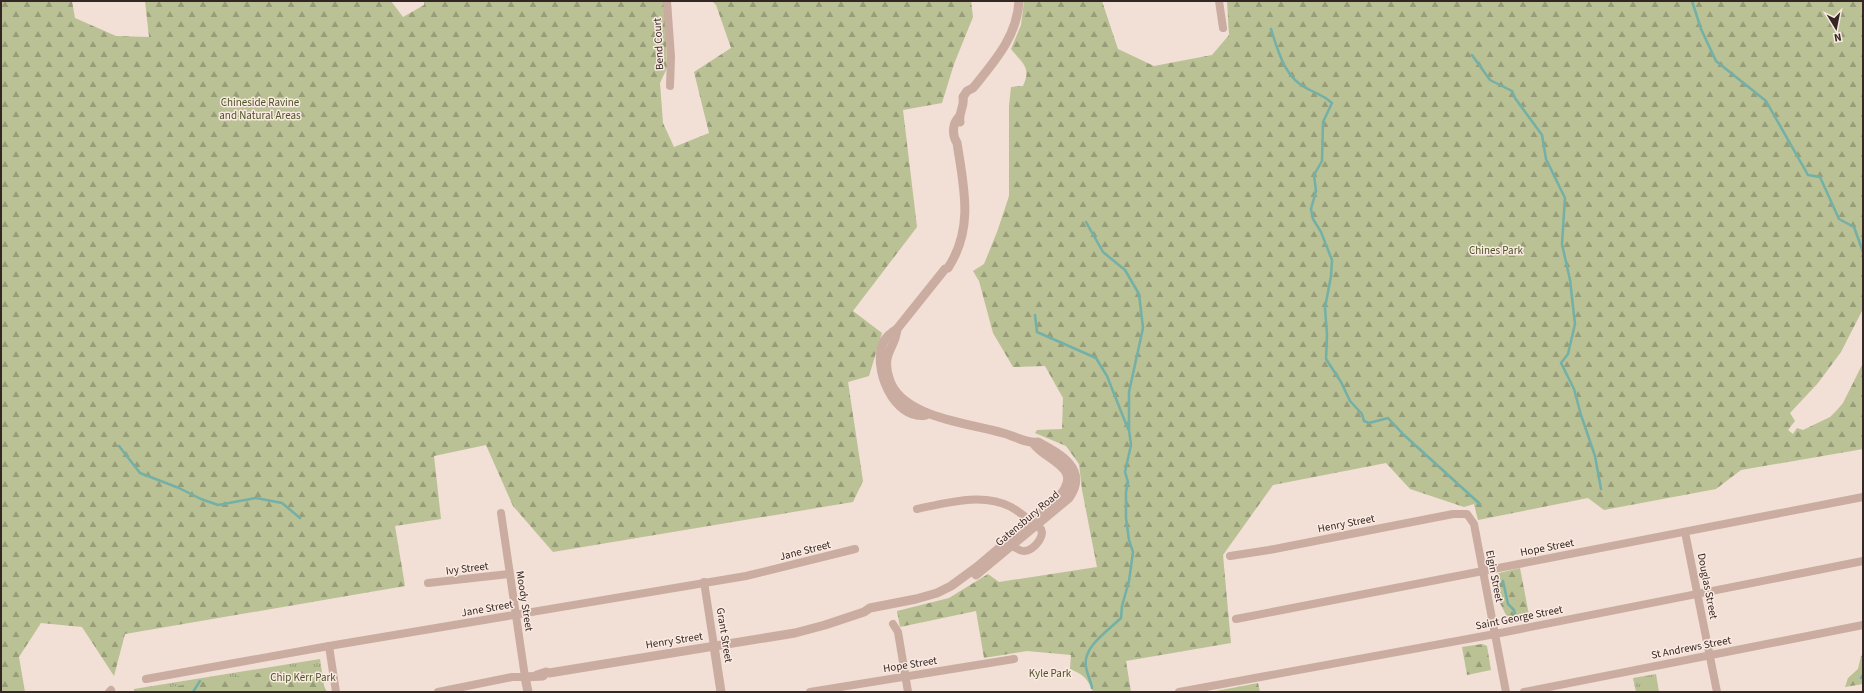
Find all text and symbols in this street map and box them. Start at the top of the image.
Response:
north arrow [1816,8,1856,48]
street label: Bend Court [650,17,667,70]
text: N [1833,29,1843,45]
park label: Chineside Ravine and Natural Areas [219,95,301,123]
park label: Chines Park [1469,243,1523,258]
street label: Gatensbury Road [992,487,1062,549]
street label: Henry Street [1316,511,1376,536]
street label: Hope Street [1519,535,1576,560]
street label: Jane Street [778,537,832,564]
street label: Elgin Street [1482,549,1507,604]
street label: Douglas Street [1694,552,1721,621]
street label: Ivy Street [445,558,490,579]
street label: Moody Street [512,570,537,633]
street label: Jane Street [460,597,514,620]
street label: Saint George Street [1474,602,1564,633]
street label: Grant Street [713,607,736,664]
street label: Henry Street [644,629,704,652]
street label: St Andrews Street [1650,632,1733,663]
street label: Hope Street [882,653,938,676]
park label: Kyle Park [1029,666,1072,681]
park label: Chip Kerr Park [270,670,336,685]

